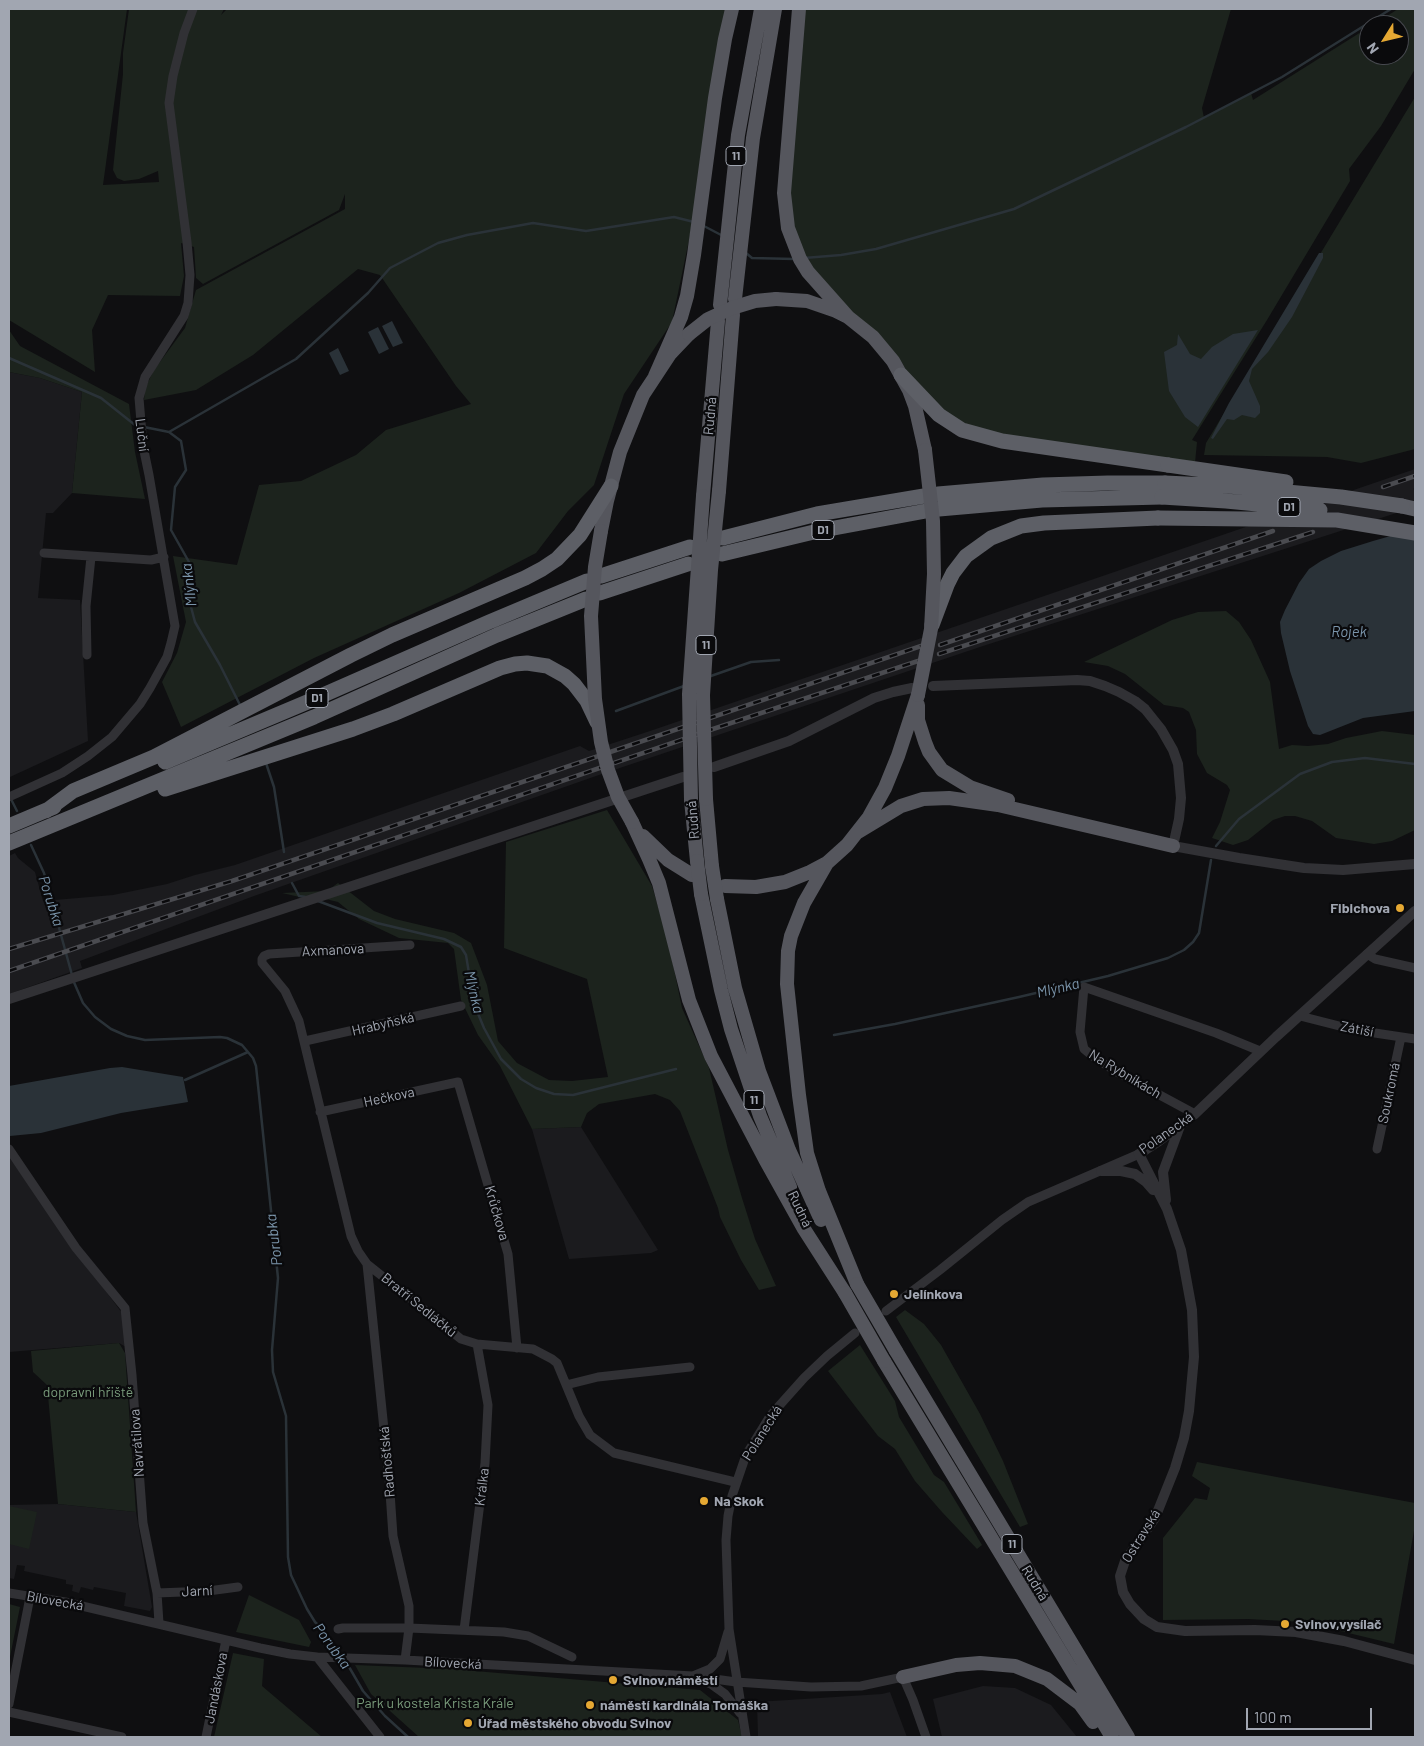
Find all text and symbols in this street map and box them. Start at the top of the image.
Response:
north arrow [1359,15,1409,65]
text: N [1363,40,1382,57]
road number: 11 [726,146,746,166]
street label: Rudná [700,396,720,436]
street label: Luční [132,417,152,453]
road number: D1 [1278,498,1300,516]
road number: D1 [812,520,834,540]
water label: Mlýnka [177,562,201,608]
water label: Rojek [1331,623,1367,641]
road number: 11 [696,636,716,654]
road number: D1 [306,688,328,708]
street label: Rudná [683,800,703,840]
water label: Porubka [34,873,68,929]
place label: Fibichova [1330,900,1390,916]
marker: Fibichova [1394,902,1406,914]
street label: Axmanova [301,940,365,960]
water label: Mlýnka [460,969,488,1015]
water label: Mlýnka [1035,974,1081,1002]
street label: Hrabyňská [350,1009,416,1039]
street label: Zátiší [1339,1018,1375,1040]
street label: Na Rybníkách [1086,1046,1164,1102]
street label: Soukromá [1374,1061,1404,1125]
street label: Hečkova [362,1083,416,1111]
road number: 11 [744,1090,764,1110]
street label: Polanecká [1136,1108,1196,1158]
street label: Krůčkova [481,1184,513,1242]
street label: Rudná [784,1188,816,1230]
water label: Porubka [262,1213,286,1267]
street label: Bratří Sedláčků [378,1269,460,1341]
place label: Jelínkova [904,1286,963,1302]
marker: Jelínkova [888,1288,900,1300]
park label: dopravní hřiště [43,1384,133,1400]
street label: Polanecká [738,1402,786,1464]
street label: Navrátilova [126,1408,148,1478]
street label: Radhošťská [376,1426,398,1498]
street label: Králka [471,1467,493,1507]
place label: Na Skok [714,1493,764,1509]
marker: Na Skok [698,1495,710,1507]
street label: Ostravská [1118,1506,1164,1566]
road number: 11 [1002,1535,1022,1554]
street label: Rudná [1018,1562,1052,1604]
street label: Jarní [181,1582,213,1600]
street label: Bílovecká [25,1588,85,1614]
place label: Svinov,vysílač [1295,1616,1382,1632]
marker: Svinov,vysílač [1279,1618,1291,1630]
water label: Porubka [309,1620,355,1672]
street label: Jandáskova [201,1651,231,1725]
street label: Bílovecká [424,1653,482,1673]
place label: Svinov,náměstí [623,1672,718,1688]
marker: Svinov,náměstí [607,1674,619,1686]
park label: Park u kostela Krista Krále [356,1695,514,1711]
place label: náměstí kardinála Tomáška [600,1697,768,1713]
scale bar [1249,1698,1375,1730]
marker: náměstí kardinála Tomáška [584,1699,596,1711]
text: 100 m [1254,1708,1292,1726]
place label: Úřad městského obvodu Svinov [478,1715,671,1731]
marker: Úřad městského obvodu Svinov [462,1717,474,1729]

